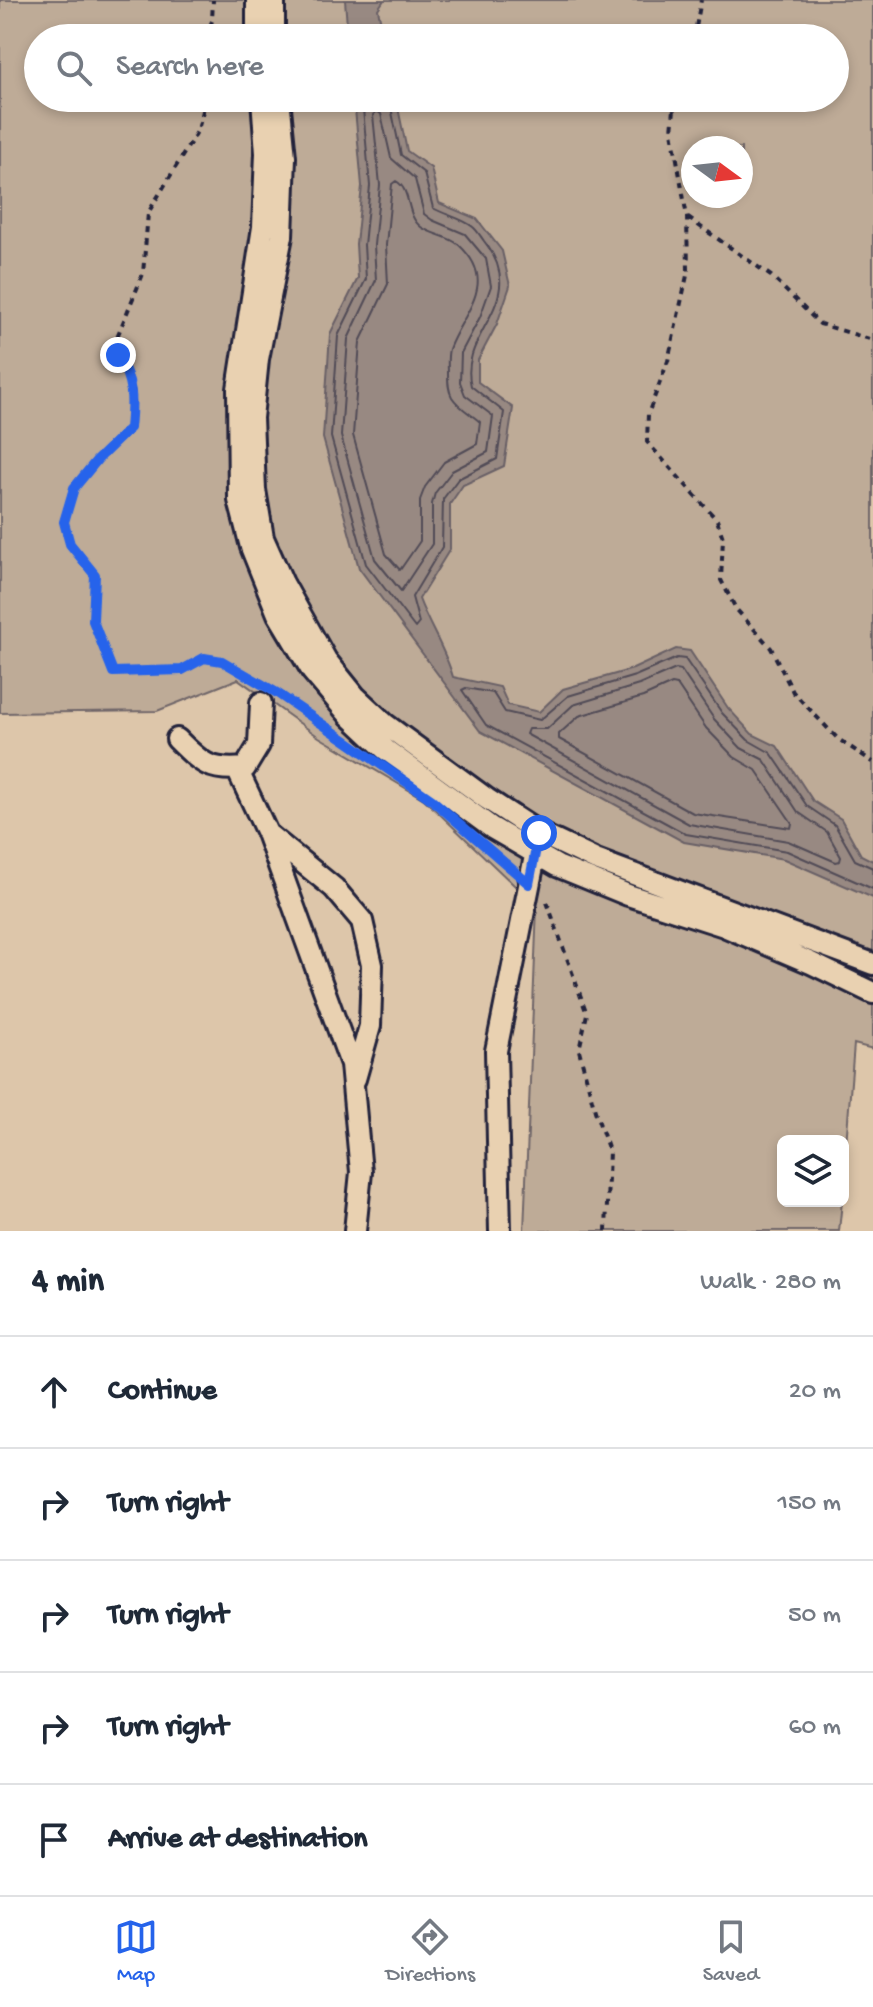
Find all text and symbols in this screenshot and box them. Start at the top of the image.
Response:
search box [24,24,849,112]
icon: search [52,46,96,90]
text: Search here [116,51,264,86]
north arrow [681,136,753,208]
route end [100,337,136,373]
route start [521,815,557,851]
map controls [777,1135,849,1207]
button: layers [777,1135,849,1207]
text: 4 min [32,1263,104,1303]
text: Walk · 280 m [700,1268,841,1299]
icon: ahead [32,1370,76,1414]
text: Continue [108,1375,217,1410]
text: 20 m [789,1377,841,1408]
icon: right [32,1482,76,1526]
text: Turn right [108,1487,228,1522]
text: 150 m [777,1489,841,1520]
icon: right [32,1594,76,1638]
text: Turn right [108,1599,228,1634]
text: 50 m [788,1601,841,1632]
icon: right [32,1706,76,1750]
text: Turn right [108,1711,228,1746]
text: 60 m [788,1713,841,1744]
icon: arrive [32,1818,76,1862]
text: Arrive at destination [108,1823,368,1858]
tab: Map [114,1915,158,1989]
tab: Directions [386,1915,475,1989]
tab: Saved [703,1915,759,1989]

